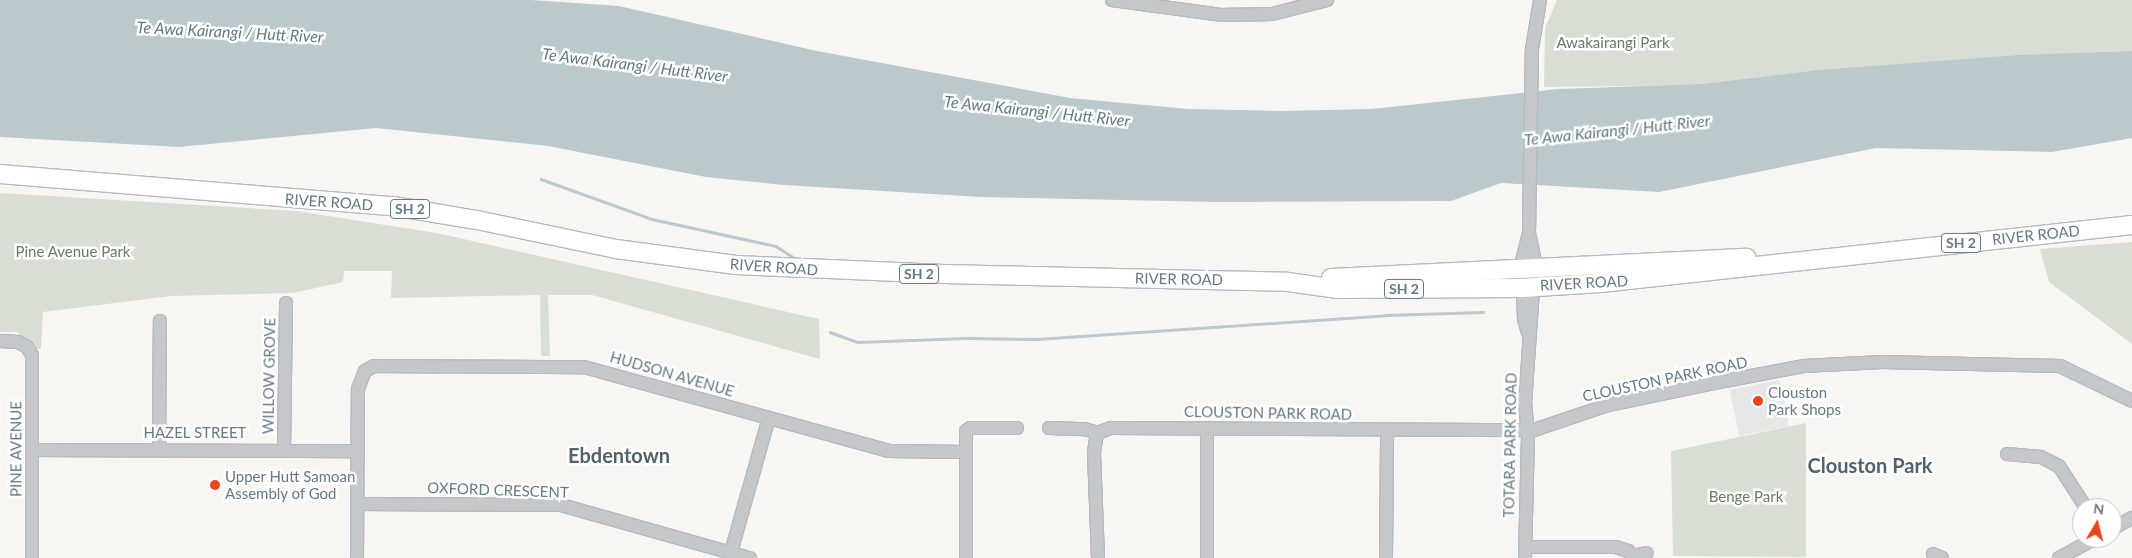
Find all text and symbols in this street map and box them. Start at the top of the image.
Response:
water label: Te Awa Kairangi / Hutt River [136,18,324,46]
park label: Awakairangi Park [1556,34,1670,52]
water label: Te Awa Kairangi / Hutt River [541,44,729,86]
water label: Te Awa Kairangi / Hutt River [943,92,1131,130]
water label: Te Awa Kairangi / Hutt River [1523,111,1711,149]
street label: RIVER ROAD [284,190,374,214]
road number: SH 2 [390,198,430,220]
street label: RIVER ROAD [1991,221,2081,249]
road number: SH 2 [1941,232,1981,254]
park label: Pine Avenue Park [15,243,131,261]
street label: RIVER ROAD [729,255,819,279]
road number: SH 2 [899,262,939,286]
street label: RIVER ROAD [1135,269,1223,289]
street label: RIVER ROAD [1539,272,1629,294]
road number: SH 2 [1384,278,1424,300]
street label: WILLOW GROVE [259,318,279,434]
street label: HUDSON AVENUE [608,348,736,400]
street label: CLOUSTON PARK ROAD [1581,353,1749,405]
street label: TOTARA PARK ROAD [1500,372,1520,518]
place label: Clouston Park Shops [1768,383,1841,418]
marker: Clouston Park Shops [1752,395,1764,407]
street label: PINE AVENUE [7,401,25,497]
street label: CLOUSTON PARK ROAD [1184,403,1352,423]
street label: HAZEL STREET [143,424,247,442]
district label: Ebdentown [568,443,670,467]
district label: Clouston Park [1807,453,1933,477]
place label: Upper Hutt Samoan Assembly of God [225,467,356,502]
marker: Upper Hutt Samoan Assembly of God [209,479,221,491]
street label: OXFORD CRESCENT [427,479,569,501]
park label: Benge Park [1709,488,1783,506]
north arrow [2072,498,2122,548]
text: N [2092,499,2106,518]

